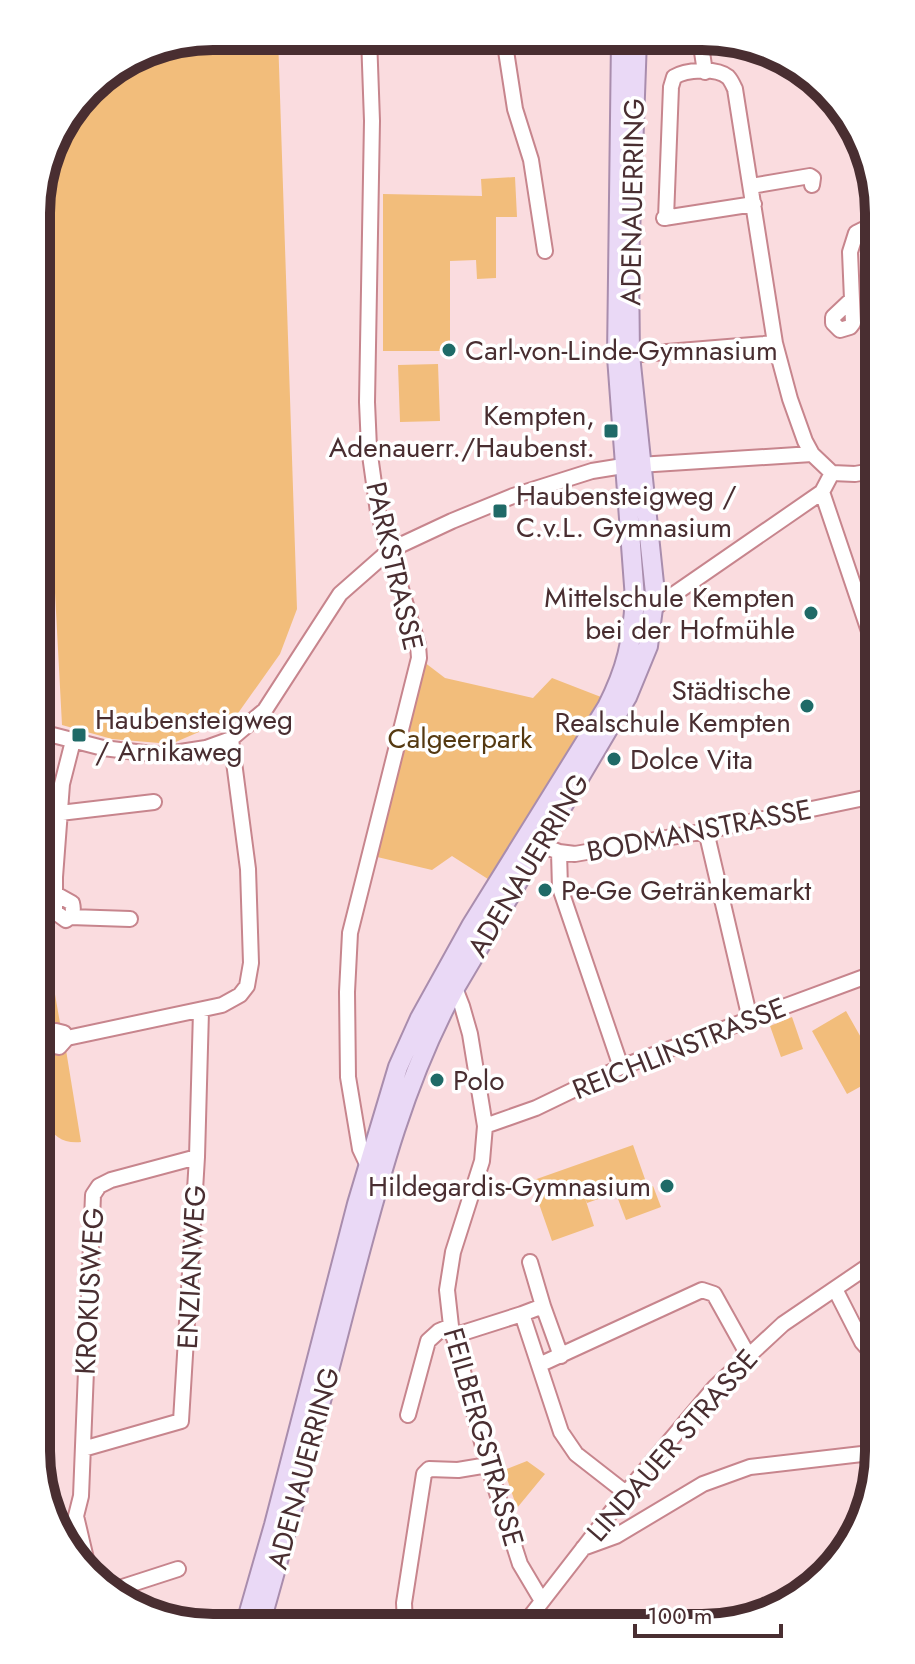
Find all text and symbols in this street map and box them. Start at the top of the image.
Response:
street label: ADENAUERRING [610,98,655,306]
place label: Carl-von-Linde-Gymnasium [465,330,778,371]
marker: Carl-von-Linde-Gymnasium [440,341,458,359]
place label: Kempten, Adenauerr./Haubenst. [329,395,595,468]
marker: Kempten, Adenauerr./Haubenst. [602,422,620,440]
place label: Haubensteigweg / C.v.L. Gymnasium [516,475,737,548]
street label: PARKSTRASSE [355,478,434,655]
marker: Haubensteigweg / C.v.L. Gymnasium [491,502,509,520]
place label: Mittelschule Kempten bei der Hofmühle [544,577,795,650]
marker: Mittelschule Kempten bei der Hofmühle [802,604,820,622]
place label: Städtische Realschule Kempten [555,670,791,743]
marker: Städtische Realschule Kempten [798,697,816,715]
place label: Haubensteigweg / Arnikaweg [95,699,293,772]
park label: Calgeerpark [388,718,533,759]
marker: Haubensteigweg / Arnikaweg [70,726,88,744]
place label: Dolce Vita [630,739,753,780]
marker: Dolce Vita [605,750,623,768]
street label: ADENAUERRING [457,766,599,965]
street label: BODMANSTRASSE [583,789,815,872]
place label: Pe-Ge Getränkemarkt [561,870,812,911]
marker: Pe-Ge Getränkemarkt [536,881,554,899]
street label: REICHLINSTRASSE [566,987,792,1110]
place label: Polo [453,1060,505,1101]
marker: Polo [428,1071,446,1089]
place label: Hildegardis-Gymnasium [368,1166,651,1207]
marker: Hildegardis-Gymnasium [658,1177,676,1195]
street label: ENZIANWEG [167,1184,216,1350]
street label: KROKUSWEG [65,1206,114,1376]
street label: FEILBERGSTRASSE [433,1323,534,1551]
street label: LINDAUER STRASSE [577,1340,768,1551]
street label: ADENAUERRING [257,1363,350,1574]
scale bar [635,1588,781,1638]
text: 100 m [647,1598,713,1633]

